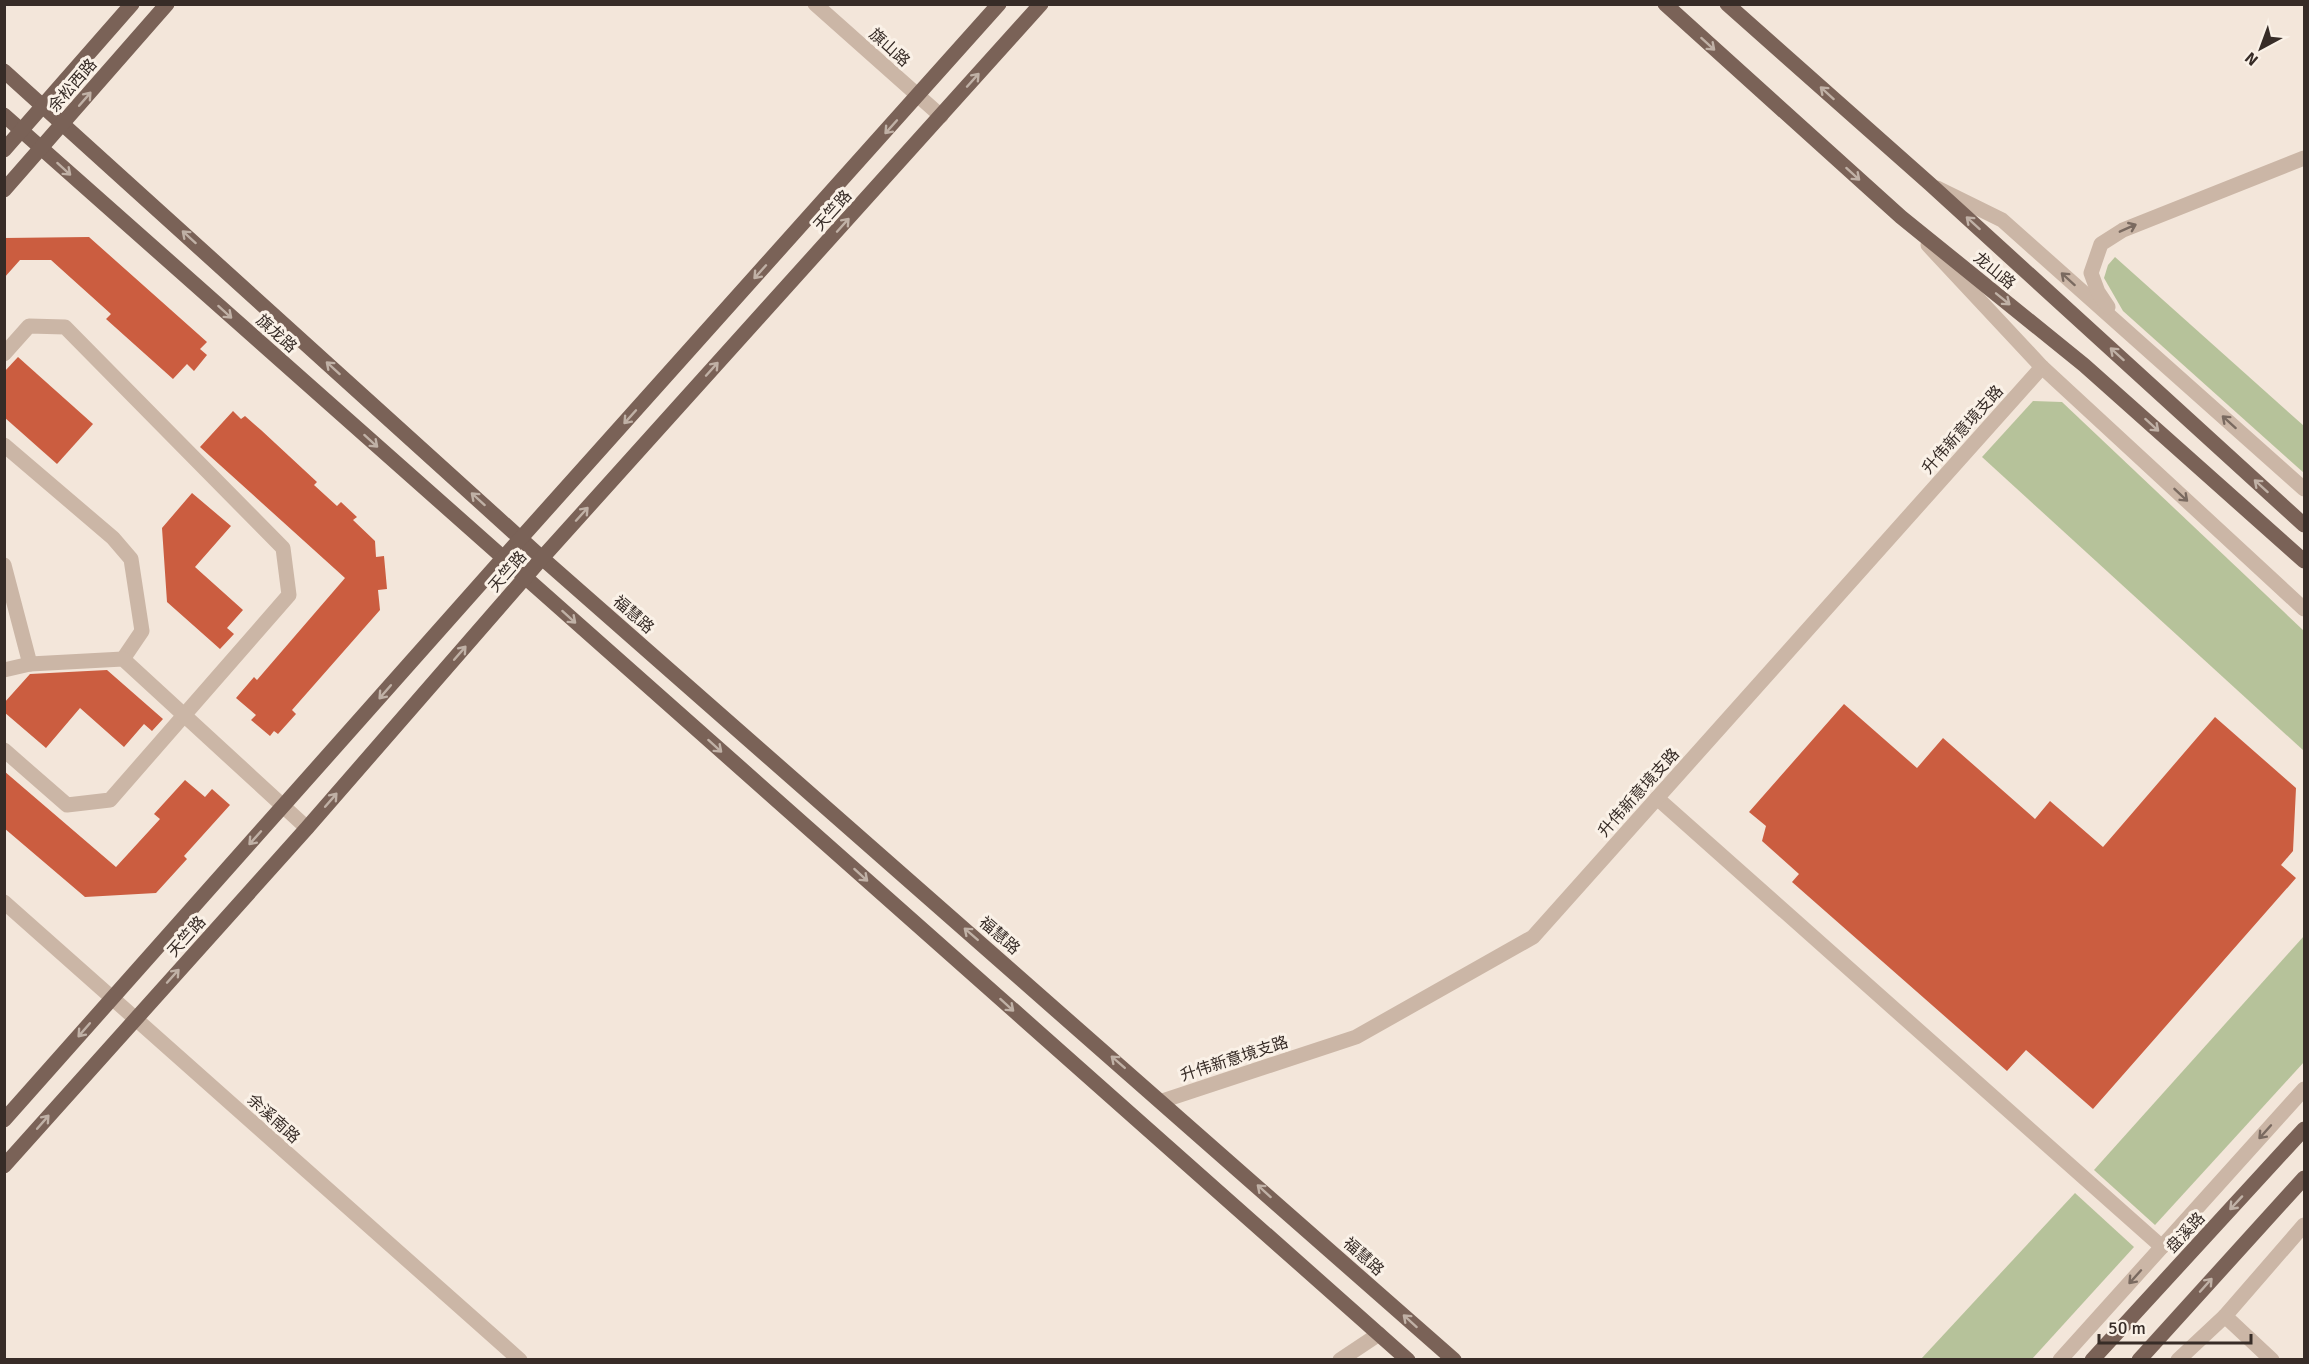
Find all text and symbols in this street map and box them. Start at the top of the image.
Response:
north arrow [2231,18,2291,78]
street label: 旗山路 [865,24,914,71]
one-way arrow [1700,37,1715,51]
text: N [2241,47,2263,70]
street label: 余松西路 [44,55,101,116]
one-way arrow [966,73,980,88]
one-way arrow [1820,86,1835,100]
one-way arrow [78,92,92,107]
one-way arrow [884,119,898,134]
one-way arrow [56,162,72,175]
one-way arrow [1846,167,1861,181]
street label: 天竺路 [809,186,856,235]
one-way arrow [1966,216,1981,230]
one-way arrow [836,217,850,232]
one-way arrow [2119,222,2137,233]
one-way arrow [181,230,196,244]
street label: 龙山路 [1969,248,2019,294]
one-way arrow [753,264,767,279]
one-way arrow [2061,272,2076,286]
one-way arrow [1995,292,2010,306]
one-way arrow [217,305,232,319]
street label: 旗龙路 [252,310,301,357]
one-way arrow [2110,348,2125,362]
one-way arrow [326,361,341,375]
one-way arrow [705,362,719,377]
street label: 升伟新意境支路 [1918,381,2008,478]
one-way arrow [623,409,637,424]
one-way arrow [2222,415,2237,429]
one-way arrow [2144,418,2159,432]
one-way arrow [363,434,378,448]
one-way arrow [2254,479,2269,493]
one-way arrow [2173,488,2188,502]
one-way arrow [470,492,485,506]
one-way arrow [575,507,589,522]
street label: 天竺路 [484,547,531,596]
street label: 福慧路 [609,591,658,638]
one-way arrow [561,610,576,624]
one-way arrow [453,645,466,661]
one-way arrow [378,684,392,699]
one-way arrow [707,739,722,753]
street label: 升伟新意境支路 [1594,744,1684,841]
one-way arrow [325,792,338,808]
one-way arrow [249,830,263,845]
one-way arrow [853,868,868,882]
street label: 天竺路 [163,912,210,961]
street label: 福慧路 [975,912,1024,959]
one-way arrow [964,927,979,941]
one-way arrow [166,969,180,984]
one-way arrow [999,998,1014,1012]
one-way arrow [77,1022,90,1038]
street label: 升伟新意境支路 [1178,1032,1291,1086]
one-way arrow [1111,1055,1126,1069]
street label: 余溪南路 [243,1090,304,1148]
one-way arrow [36,1115,50,1130]
one-way arrow [2258,1125,2272,1140]
one-way arrow [1257,1184,1272,1198]
one-way arrow [2229,1195,2244,1210]
street label: 盘溪路 [2162,1208,2209,1257]
street label: 福慧路 [1339,1233,1388,1280]
one-way arrow [2128,1269,2142,1284]
one-way arrow [2199,1278,2214,1293]
scale bar [2099,1307,2250,1345]
one-way arrow [1403,1314,1418,1328]
text: 50 m [2108,1317,2146,1339]

